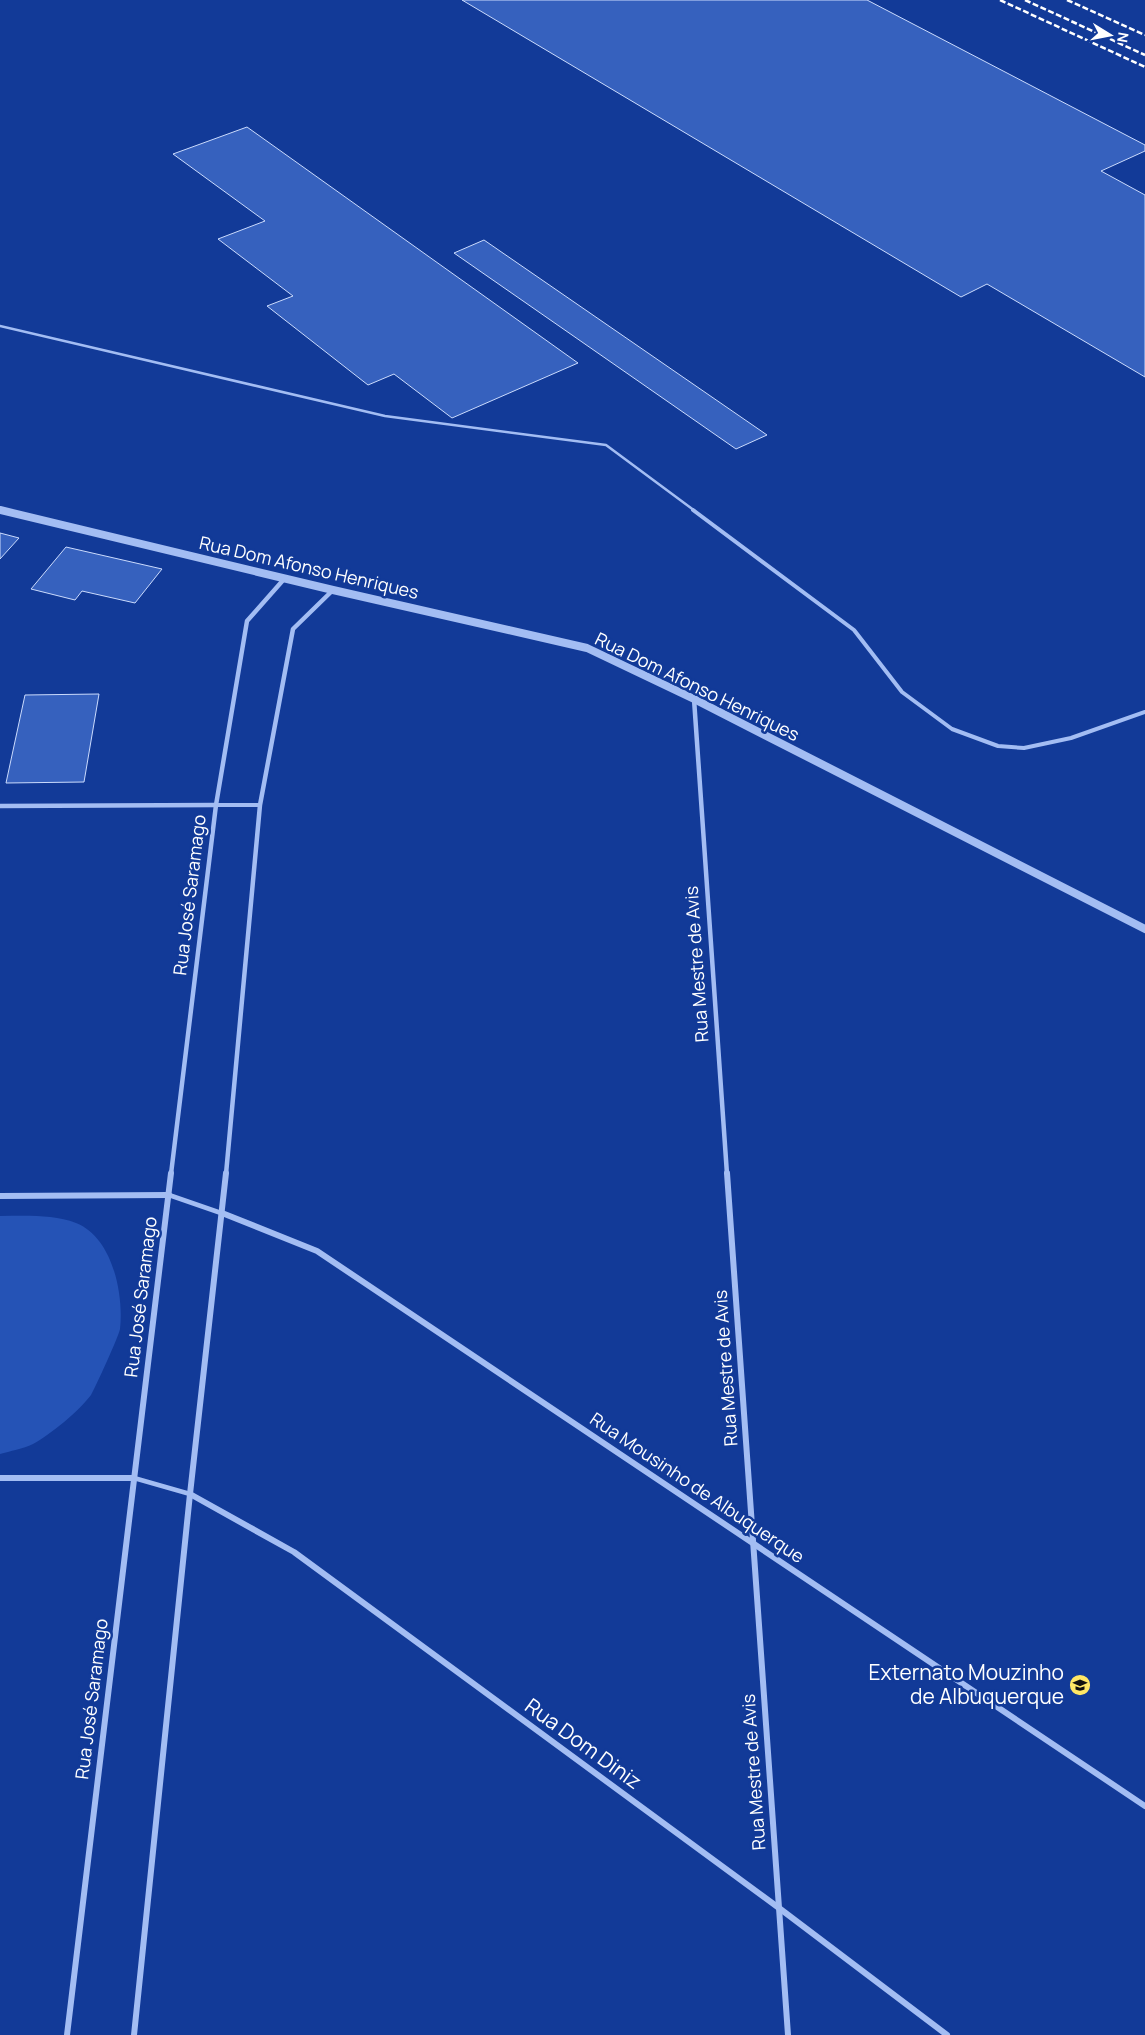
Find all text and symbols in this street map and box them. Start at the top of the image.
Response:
north arrow [1085,10,1135,60]
text: N [1113,31,1134,44]
street label: Rua Dom Afonso Henriques [197,530,421,604]
street label: Rua Dom Afonso Henriques [591,626,804,746]
street label: Rua José Saramago [167,813,211,977]
street label: Rua Mestre de Avis [679,885,713,1043]
street label: Rua José Saramago [118,1215,162,1379]
street label: Rua Mestre de Avis [708,1289,742,1447]
street label: Rua Mousinho de Albuquerque [586,1406,809,1568]
street label: Rua José Saramago [69,1617,113,1781]
place label: Externato Mouzinho de Albuquerque [868,1658,1064,1710]
school or university icon: Externato Mouzinho de Albuquerque [1068,1673,1092,1697]
street label: Rua Dom Diniz [520,1691,647,1795]
street label: Rua Mestre de Avis [736,1693,770,1851]

